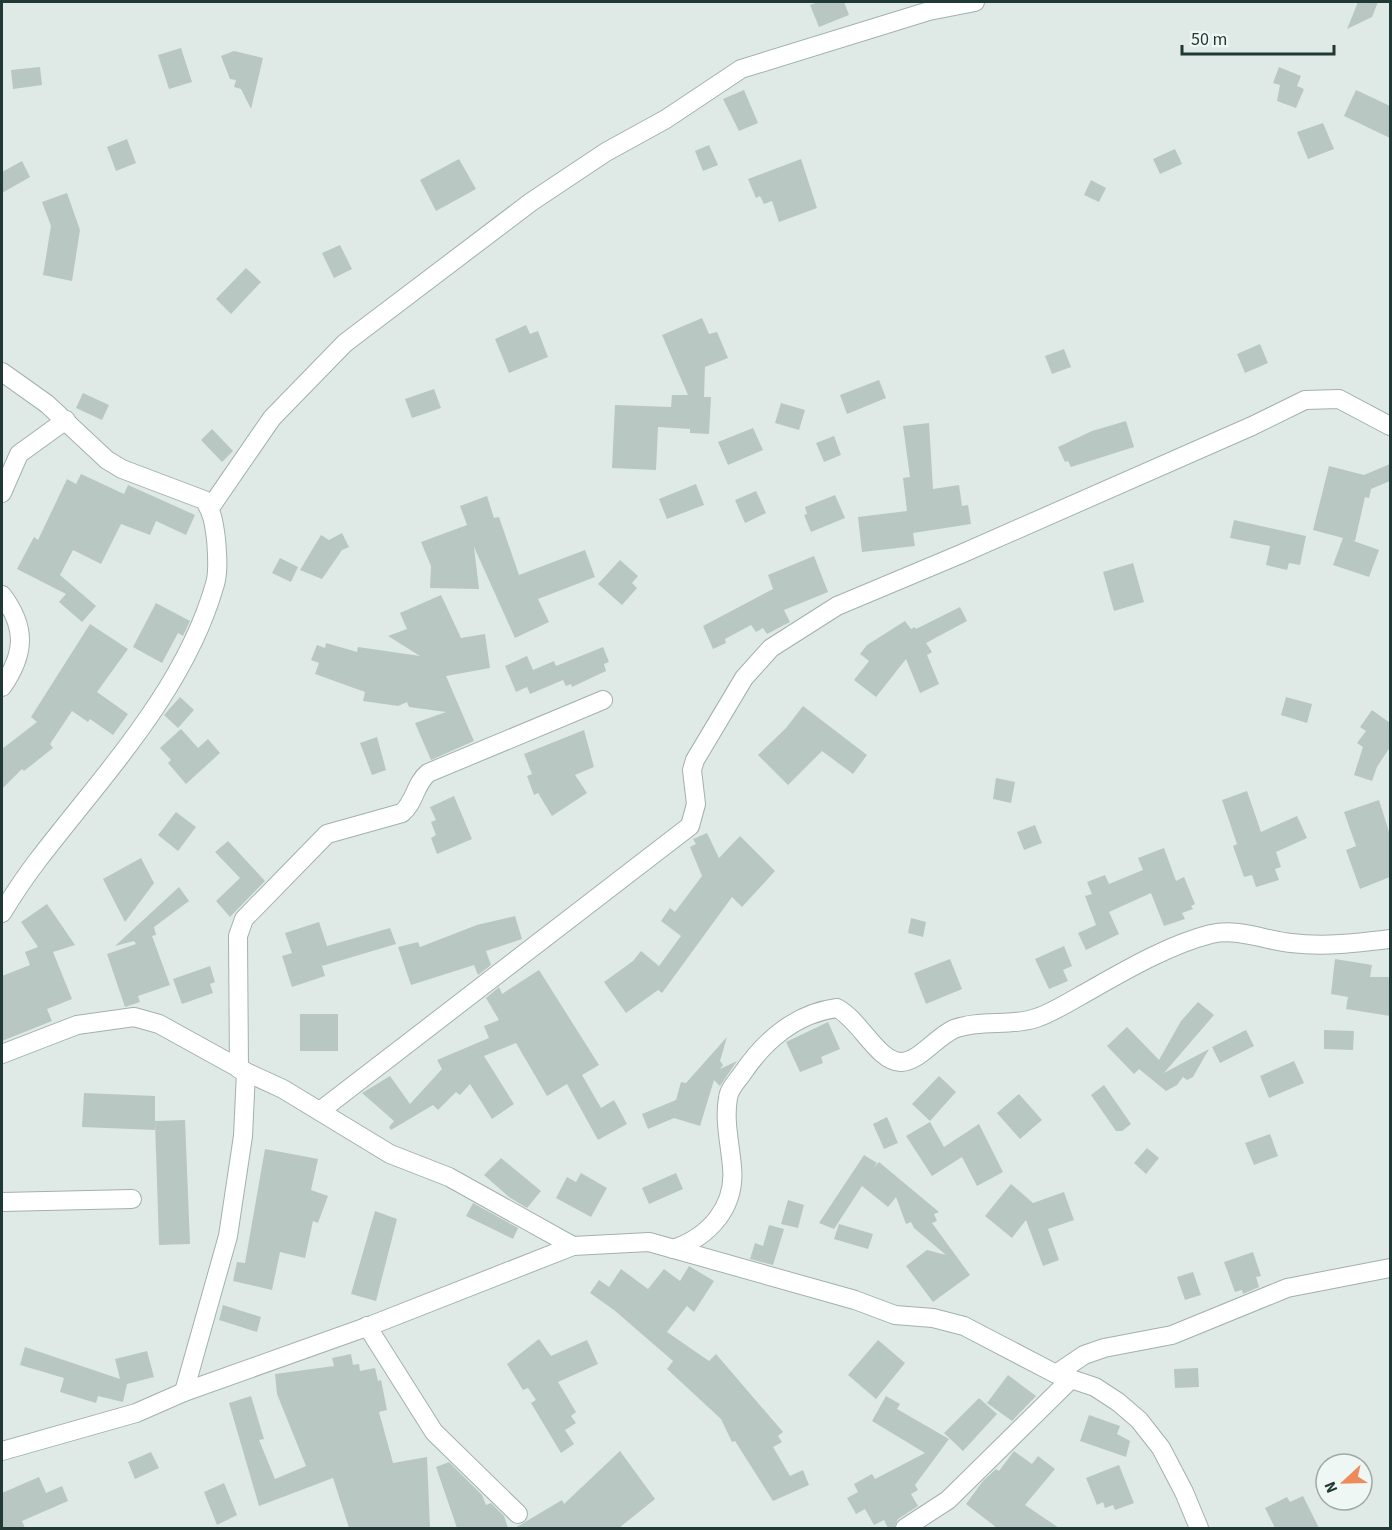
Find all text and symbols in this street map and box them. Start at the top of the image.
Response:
scale bar [1182,18,1334,56]
text: 50 m [1191,27,1227,52]
north arrow [1314,1452,1374,1512]
text: N [1319,1478,1343,1496]

